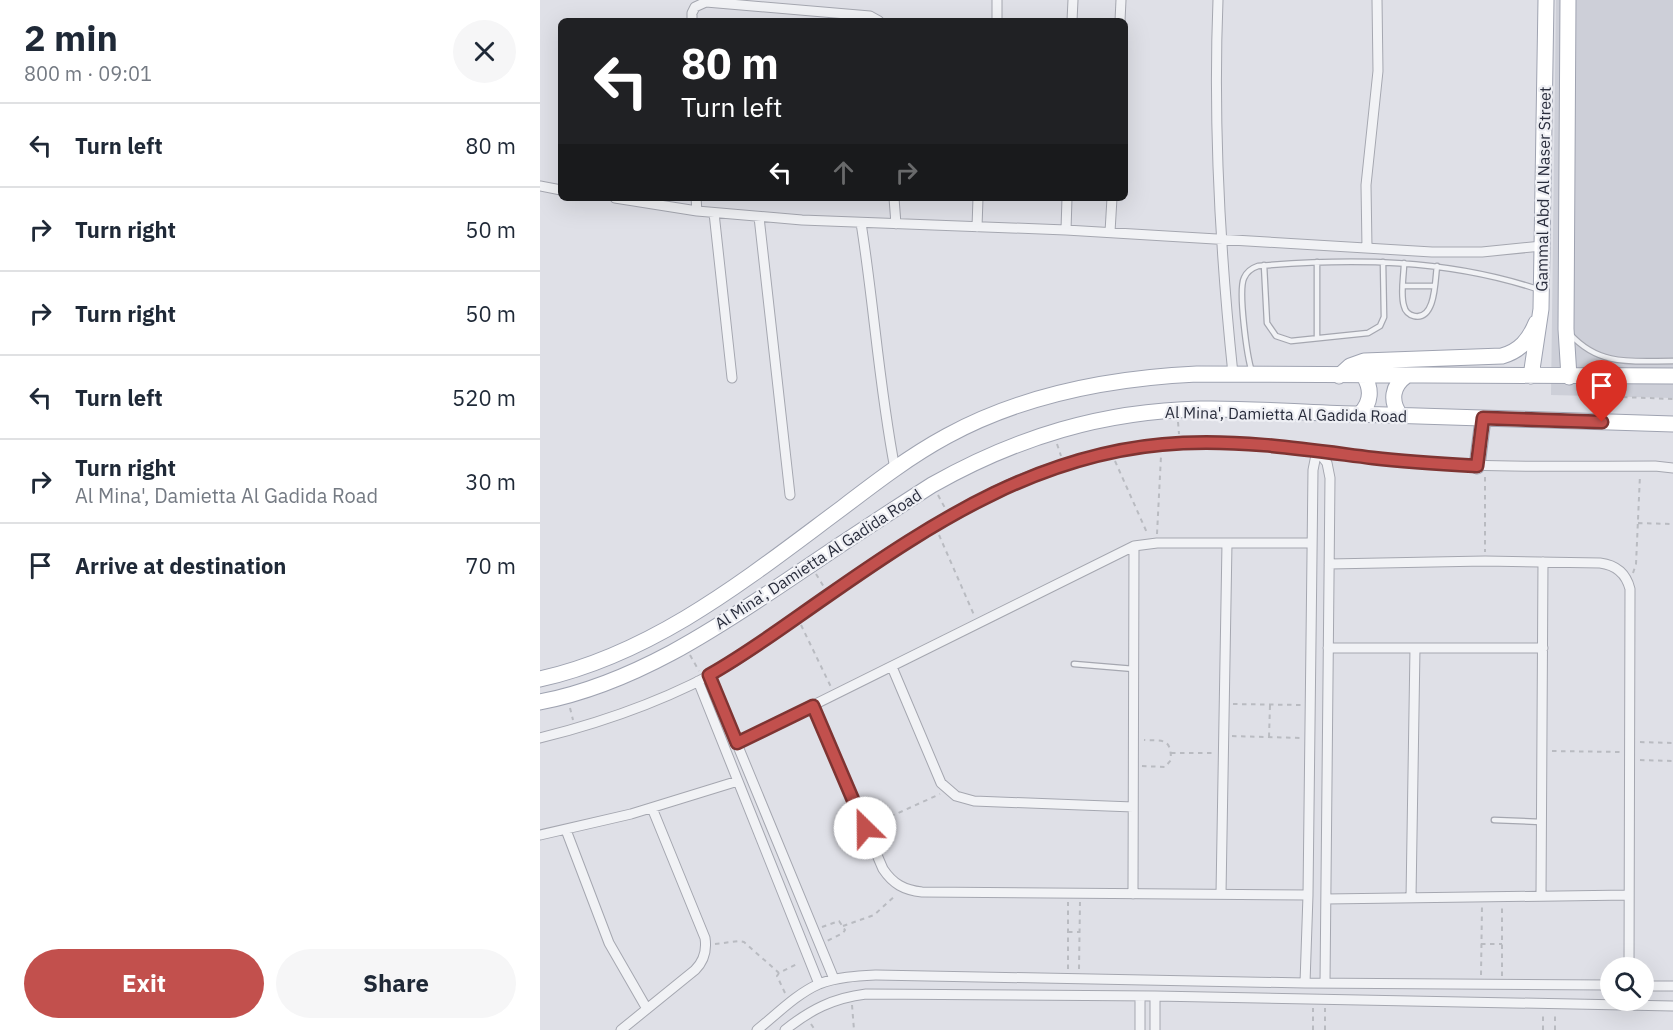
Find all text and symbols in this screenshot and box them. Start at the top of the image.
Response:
text: 2 min [24,14,118,61]
button: close [453,20,516,83]
text: 80 m [681,36,779,91]
icon: left [582,42,660,120]
text: 800 m · 09:01 [24,60,152,87]
street label: Gammal Abd Al Naser Street [1531,86,1555,292]
text: Turn left [681,89,782,124]
icon: left [24,129,57,162]
text: Turn left [75,131,163,160]
text: 80 m [465,131,516,160]
icon: left [764,156,797,189]
icon: ahead [827,156,860,189]
icon: right [890,156,923,189]
icon: right [24,213,57,246]
text: Turn right [75,215,176,244]
text: 50 m [465,215,516,244]
icon: right [24,297,57,330]
text: Turn right [75,299,176,328]
text: 50 m [465,299,516,328]
pin [1576,360,1627,422]
icon: arrive [1585,369,1618,402]
icon: left [24,381,57,414]
text: Turn left [75,383,163,412]
text: 520 m [452,383,516,412]
street label: Al Mina', Damietta Al Gadida Road [1165,402,1407,426]
text: Turn right [75,453,176,482]
icon: right [24,465,57,498]
text: 30 m [465,467,516,496]
text: Al Mina', Damietta Al Gadida Road [75,482,378,509]
street label: Al Mina', Damietta Al Gadida Road [711,485,925,633]
icon: arrive [24,549,57,582]
text: Arrive at destination [75,551,286,580]
text: 70 m [465,551,516,580]
position arrow [833,796,897,860]
button: Exit [24,949,264,1018]
button: Share [276,949,516,1018]
map controls [1600,957,1654,1011]
button: search [1600,957,1654,1011]

